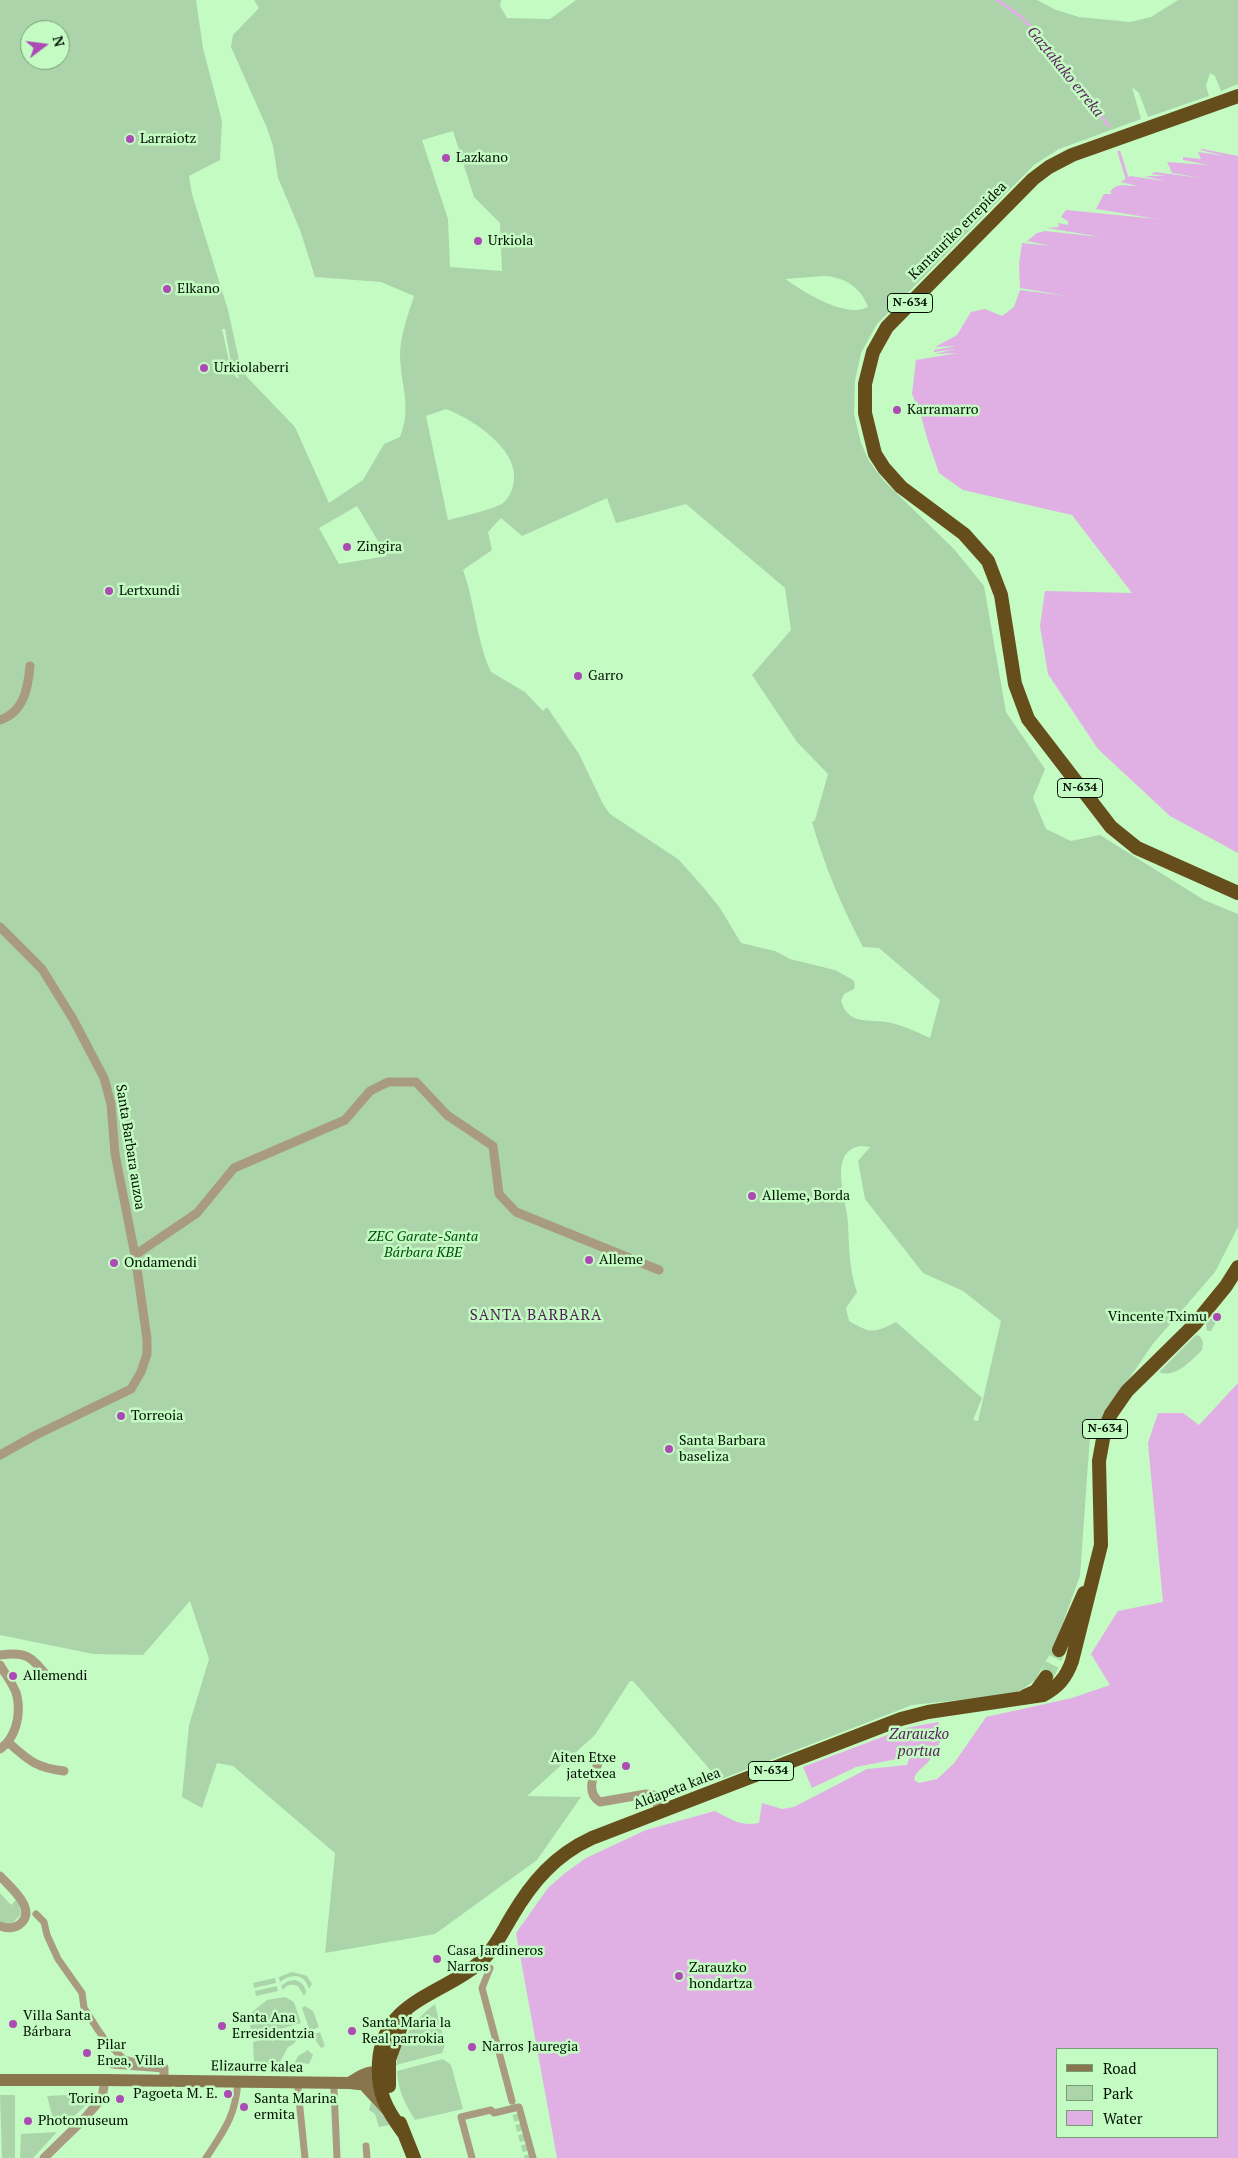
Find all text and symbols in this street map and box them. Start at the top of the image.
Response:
north arrow [20,20,70,70]
water label: Gaztakako erreka [1023,23,1107,121]
text: N [48,34,70,49]
place label: Larraiotz [140,131,196,147]
marker: Larraiotz [124,133,136,145]
place label: Lazkano [456,150,508,166]
marker: Lazkano [440,152,452,164]
street label: Kantauriko errepidea [906,179,1010,283]
place label: Urkiola [488,233,533,249]
marker: Urkiola [472,235,484,247]
place label: Elkano [177,281,220,297]
marker: Elkano [161,283,173,295]
road number: N-634 [888,294,932,312]
place label: Urkiolaberri [214,360,289,376]
marker: Urkiolaberri [198,362,210,374]
place label: Karramarro [907,402,979,418]
marker: Karramarro [891,404,903,416]
place label: Zingira [357,539,402,555]
marker: Zingira [341,541,353,553]
place label: Lertxundi [119,583,180,599]
marker: Lertxundi [103,585,115,597]
place label: Garro [588,668,623,684]
marker: Garro [572,670,584,682]
road number: N-634 [1058,778,1102,798]
street label: Santa Barbara auzoa [112,1083,148,1211]
place label: Alleme, Borda [762,1188,850,1204]
marker: Alleme, Borda [746,1190,758,1202]
park label: ZEC Garate-Santa Bárbara KBE [368,1229,478,1262]
place label: Alleme [599,1252,643,1268]
marker: Alleme [583,1254,595,1266]
place label: Ondamendi [124,1255,197,1271]
marker: Ondamendi [108,1257,120,1269]
district label: SANTA BARBARA [468,1307,604,1325]
place label: Vincente Tximu [1108,1309,1207,1325]
marker: Vincente Tximu [1211,1311,1223,1323]
place label: Torreoia [131,1408,183,1424]
marker: Torreoia [115,1410,127,1422]
road number: N-634 [1082,1420,1128,1438]
place label: Santa Barbara baseliza [679,1433,766,1465]
marker: Santa Barbara baseliza [663,1443,675,1455]
place label: Allemendi [23,1668,87,1684]
marker: Allemendi [7,1670,19,1682]
water label: Zarauzko portua [889,1726,949,1761]
place label: Aiten Etxe jatetxea [551,1750,616,1782]
marker: Aiten Etxe jatetxea [620,1760,632,1772]
road number: N-634 [748,1762,794,1780]
street label: Aldapeta kalea [631,1765,723,1813]
place label: Casa Jardineros Narros [447,1943,543,1975]
marker: Casa Jardineros Narros [431,1953,443,1965]
place label: Zarauzko hondartza [689,1960,753,1992]
marker: Zarauzko hondartza [673,1970,685,1982]
place label: Villa Santa Bárbara [23,2008,91,2040]
place label: Santa Ana Erresidentzia [232,2010,315,2042]
place label: Santa Maria la Real parrokia [362,2015,451,2048]
marker: Villa Santa Bárbara [7,2018,19,2030]
marker: Santa Ana Erresidentzia [216,2020,228,2032]
marker: Santa Maria la Real parrokia [346,2025,358,2037]
place label: Pilar Enea, Villa [97,2037,164,2070]
place label: Narros Jauregia [482,2039,578,2055]
marker: Narros Jauregia [466,2041,478,2053]
marker: Pilar Enea, Villa [81,2047,93,2059]
legend [1056,2048,1218,2138]
street label: Elizaurre kalea [211,2058,303,2076]
text: Road [1103,2058,1136,2078]
text: Park [1103,2083,1133,2103]
place label: Pagoeta M. E. [133,2086,218,2102]
marker: Pagoeta M. E. [222,2088,234,2100]
place label: Torino [69,2091,110,2107]
place label: Santa Marina ermita [254,2091,337,2124]
marker: Torino [114,2093,126,2105]
marker: Santa Marina ermita [238,2101,250,2113]
text: Water [1103,2108,1142,2128]
place label: Photomuseum [38,2113,128,2129]
marker: Photomuseum [22,2115,34,2127]

